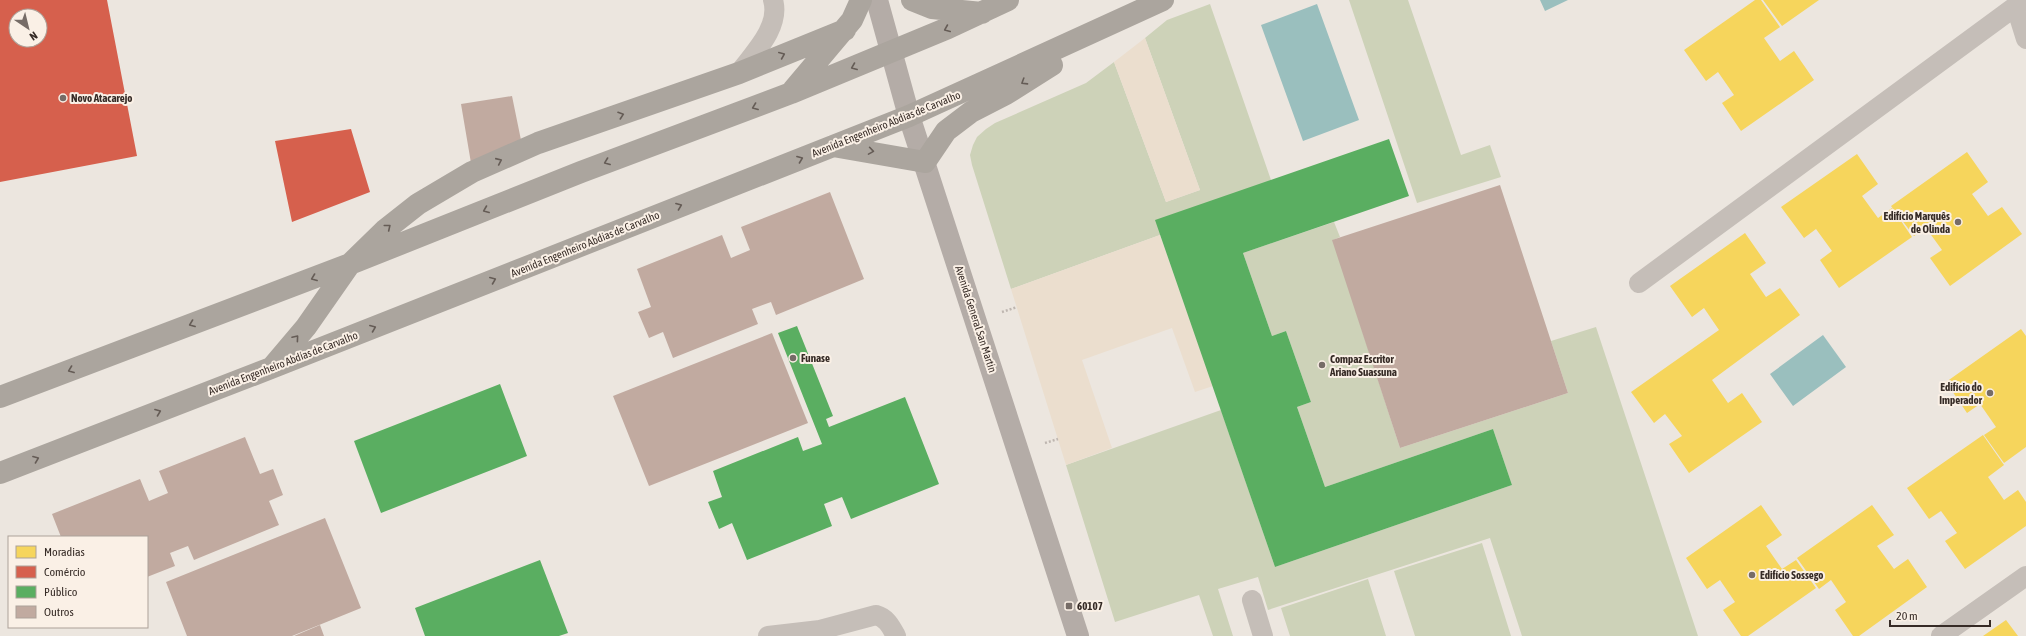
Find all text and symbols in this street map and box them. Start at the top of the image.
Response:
north arrow [8,8,48,48]
one-way arrow [944,24,951,32]
text: N [28,29,40,43]
one-way arrow [778,52,786,60]
one-way arrow [851,62,858,70]
one-way arrow [1021,77,1028,85]
street label: Avenida Engenheiro Abdias de Carvalho [810,89,962,159]
place label: Novo Atacarejo [71,92,132,104]
marker: Novo Atacarejo [58,93,68,103]
one-way arrow [751,102,758,110]
one-way arrow [617,111,624,120]
one-way arrow [868,147,874,155]
one-way arrow [797,155,804,163]
one-way arrow [496,157,503,165]
one-way arrow [603,158,610,166]
one-way arrow [676,203,683,211]
one-way arrow [482,205,489,213]
street label: Avenida Engenheiro Abdias de Carvalho [509,209,661,279]
place label: Edifício Marquês de Olinda [1884,210,1950,235]
marker: Edifício Marquês de Olinda [1953,217,1963,227]
one-way arrow [384,225,391,232]
street label: Avenida General San Martin [953,264,999,374]
one-way arrow [310,273,317,281]
one-way arrow [490,276,497,284]
one-way arrow [189,319,196,327]
one-way arrow [369,324,376,332]
street label: Avenida Engenheiro Abdias de Carvalho [207,329,359,397]
one-way arrow [292,336,299,343]
place label: Funase [801,352,830,364]
marker: Funase [788,353,798,363]
place label: Compaz Escritor Ariano Suassuna [1329,353,1397,378]
marker: Compaz Escritor Ariano Suassuna [1317,360,1327,370]
one-way arrow [67,366,74,374]
place label: Edifício do Imperador [1939,381,1983,406]
marker: Edifício do Imperador [1985,388,1995,398]
one-way arrow [154,409,161,417]
one-way arrow [32,456,40,464]
legend [8,536,148,628]
text: Moradias [44,545,85,559]
text: Comércio [44,565,86,579]
place label: Edifício Sossego [1760,569,1824,581]
marker: Edifício Sossego [1747,570,1757,580]
text: Público [44,585,78,599]
place label: 60107 [1077,600,1103,612]
marker: 60107 [1064,601,1074,611]
scale bar [1890,602,1990,628]
text: Outros [44,605,74,619]
text: 20 m [1896,609,1918,623]

